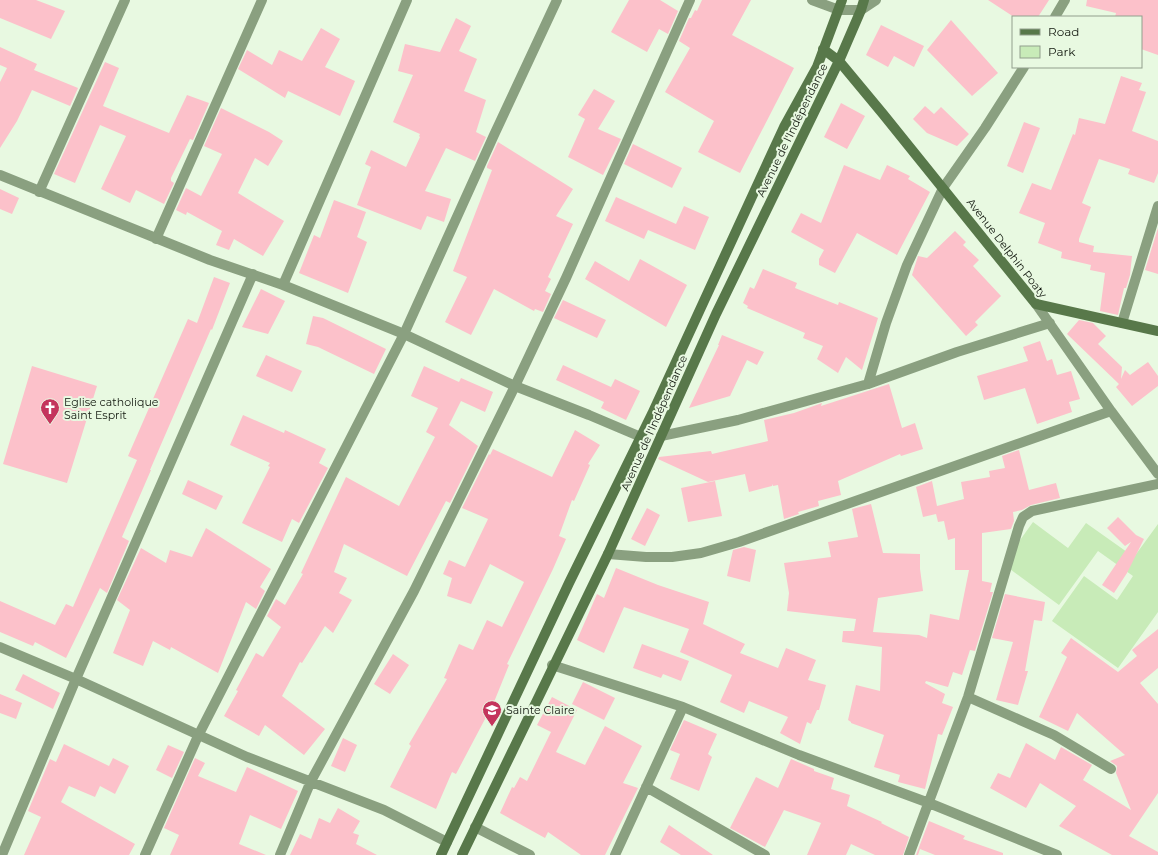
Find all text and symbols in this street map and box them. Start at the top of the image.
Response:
legend [1012,16,1142,68]
text: Road [1048,24,1079,39]
text: Park [1048,44,1076,59]
street label: Avenue de l'Indépendance [753,61,831,199]
street label: Avenue Delphin Poaty [964,195,1050,301]
street label: Avenue de l'Indépendance [618,353,690,493]
place label: Eglise catholique Saint Esprit [64,395,159,422]
church icon: Eglise catholique Saint Esprit [39,397,61,425]
school or university icon: Sainte Claire [481,699,503,727]
place label: Sainte Claire [506,703,575,717]

